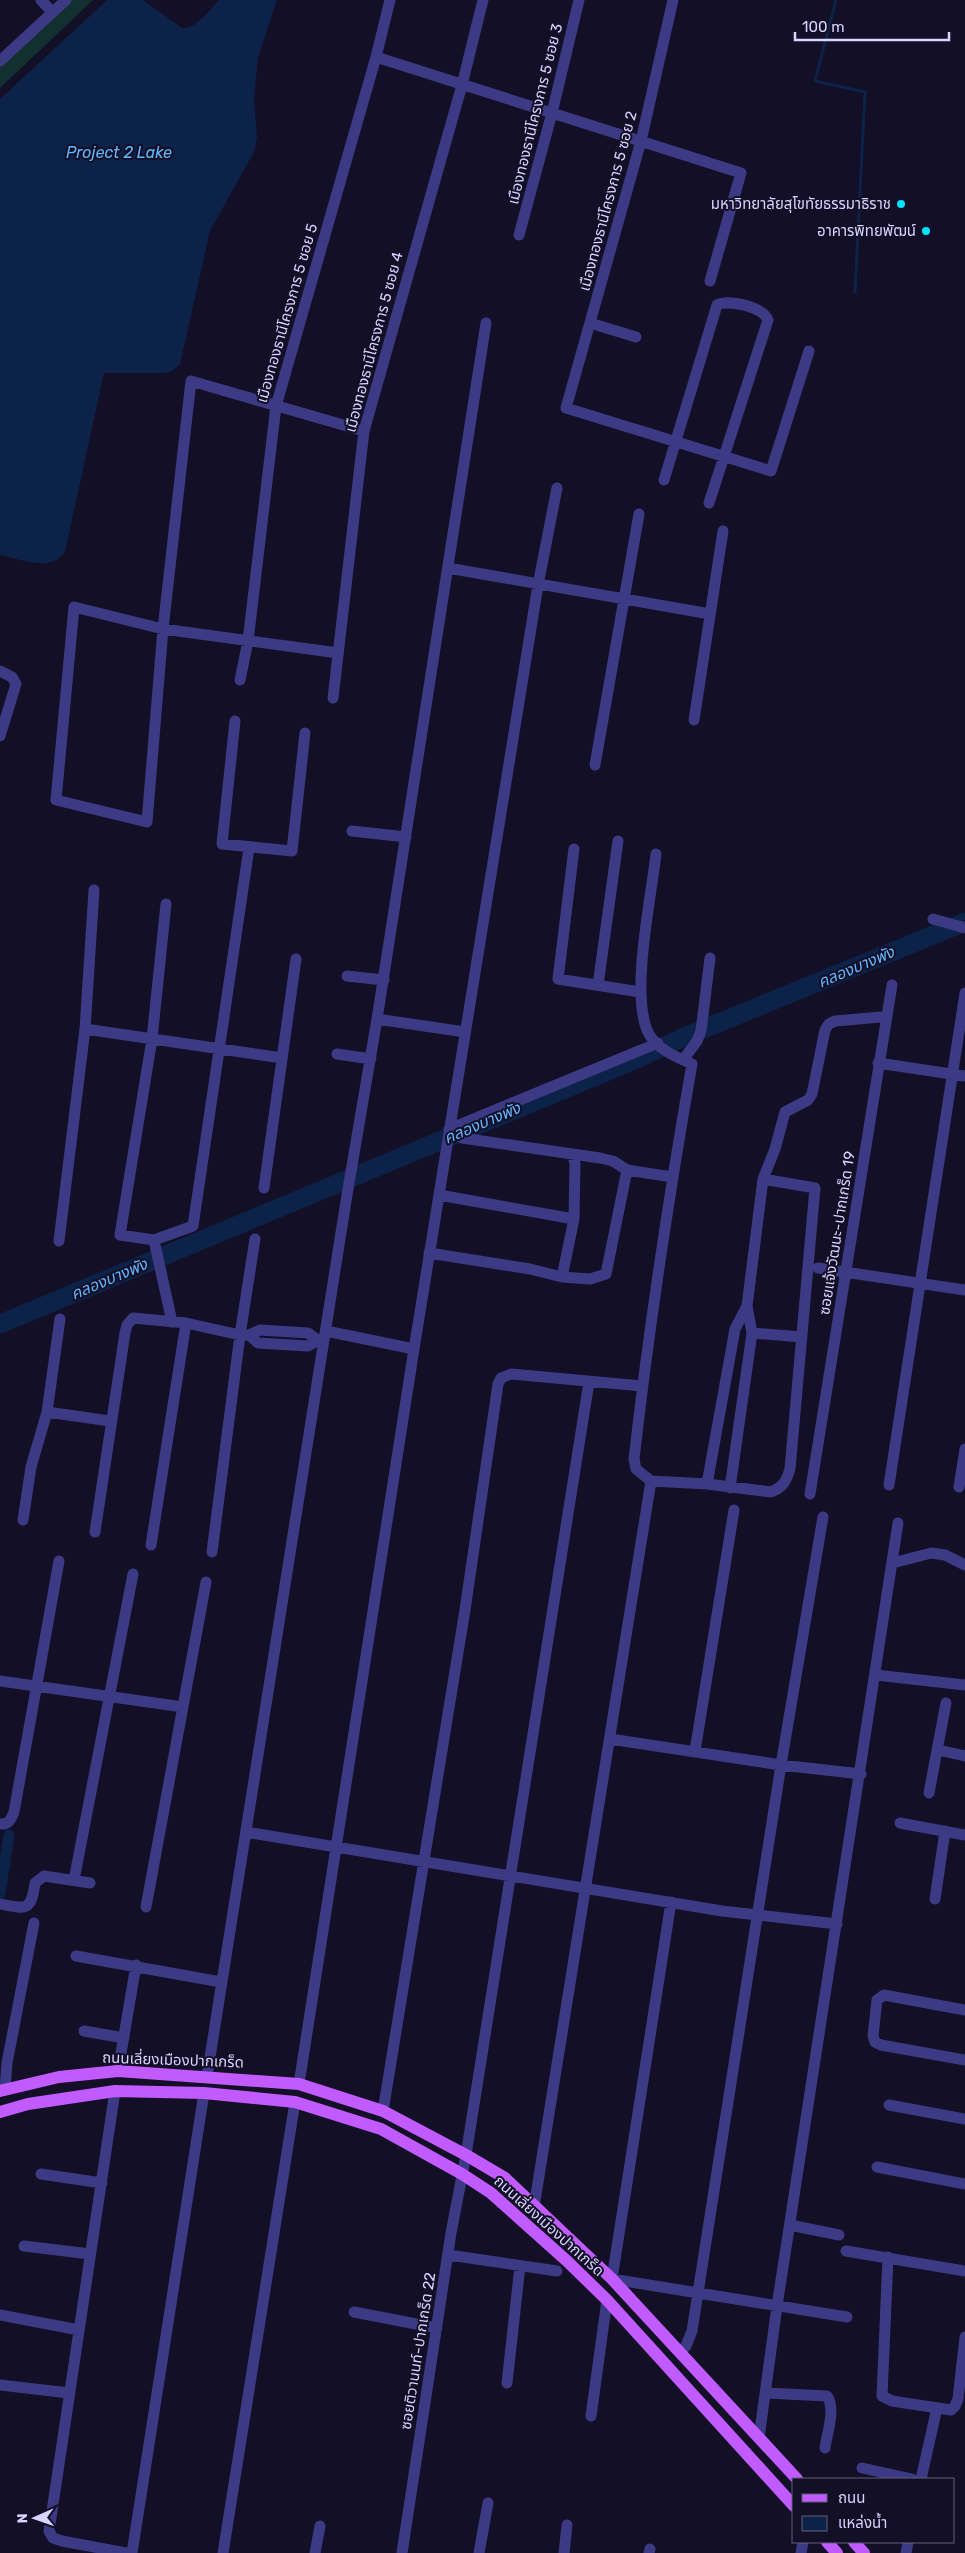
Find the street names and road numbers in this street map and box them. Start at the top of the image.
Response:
street label: เมืองทองธานีโครงการ 5 ซอย 3 [504,22,566,206]
street label: เมืองทองธานีโครงการ 5 ซอย 2 [575,109,641,293]
street label: เมืองทองธานีโครงการ 5 ซอย 5 [253,221,321,405]
street label: เมืองทองธานีโครงการ 5 ซอย 4 [341,250,407,434]
street label: ซอยแจ้งวัฒนะ-ปากเกร็ด 19 [815,1150,859,1316]
street label: ถนนเลี่ยงเมืองปากเกร็ด [102,2047,244,2071]
street label: ถนนเลี่ยงเมืองปากเกร็ด [490,2170,609,2280]
street label: ซอยติวานนท์-ปากเกร็ด 22 [397,2271,439,2431]

